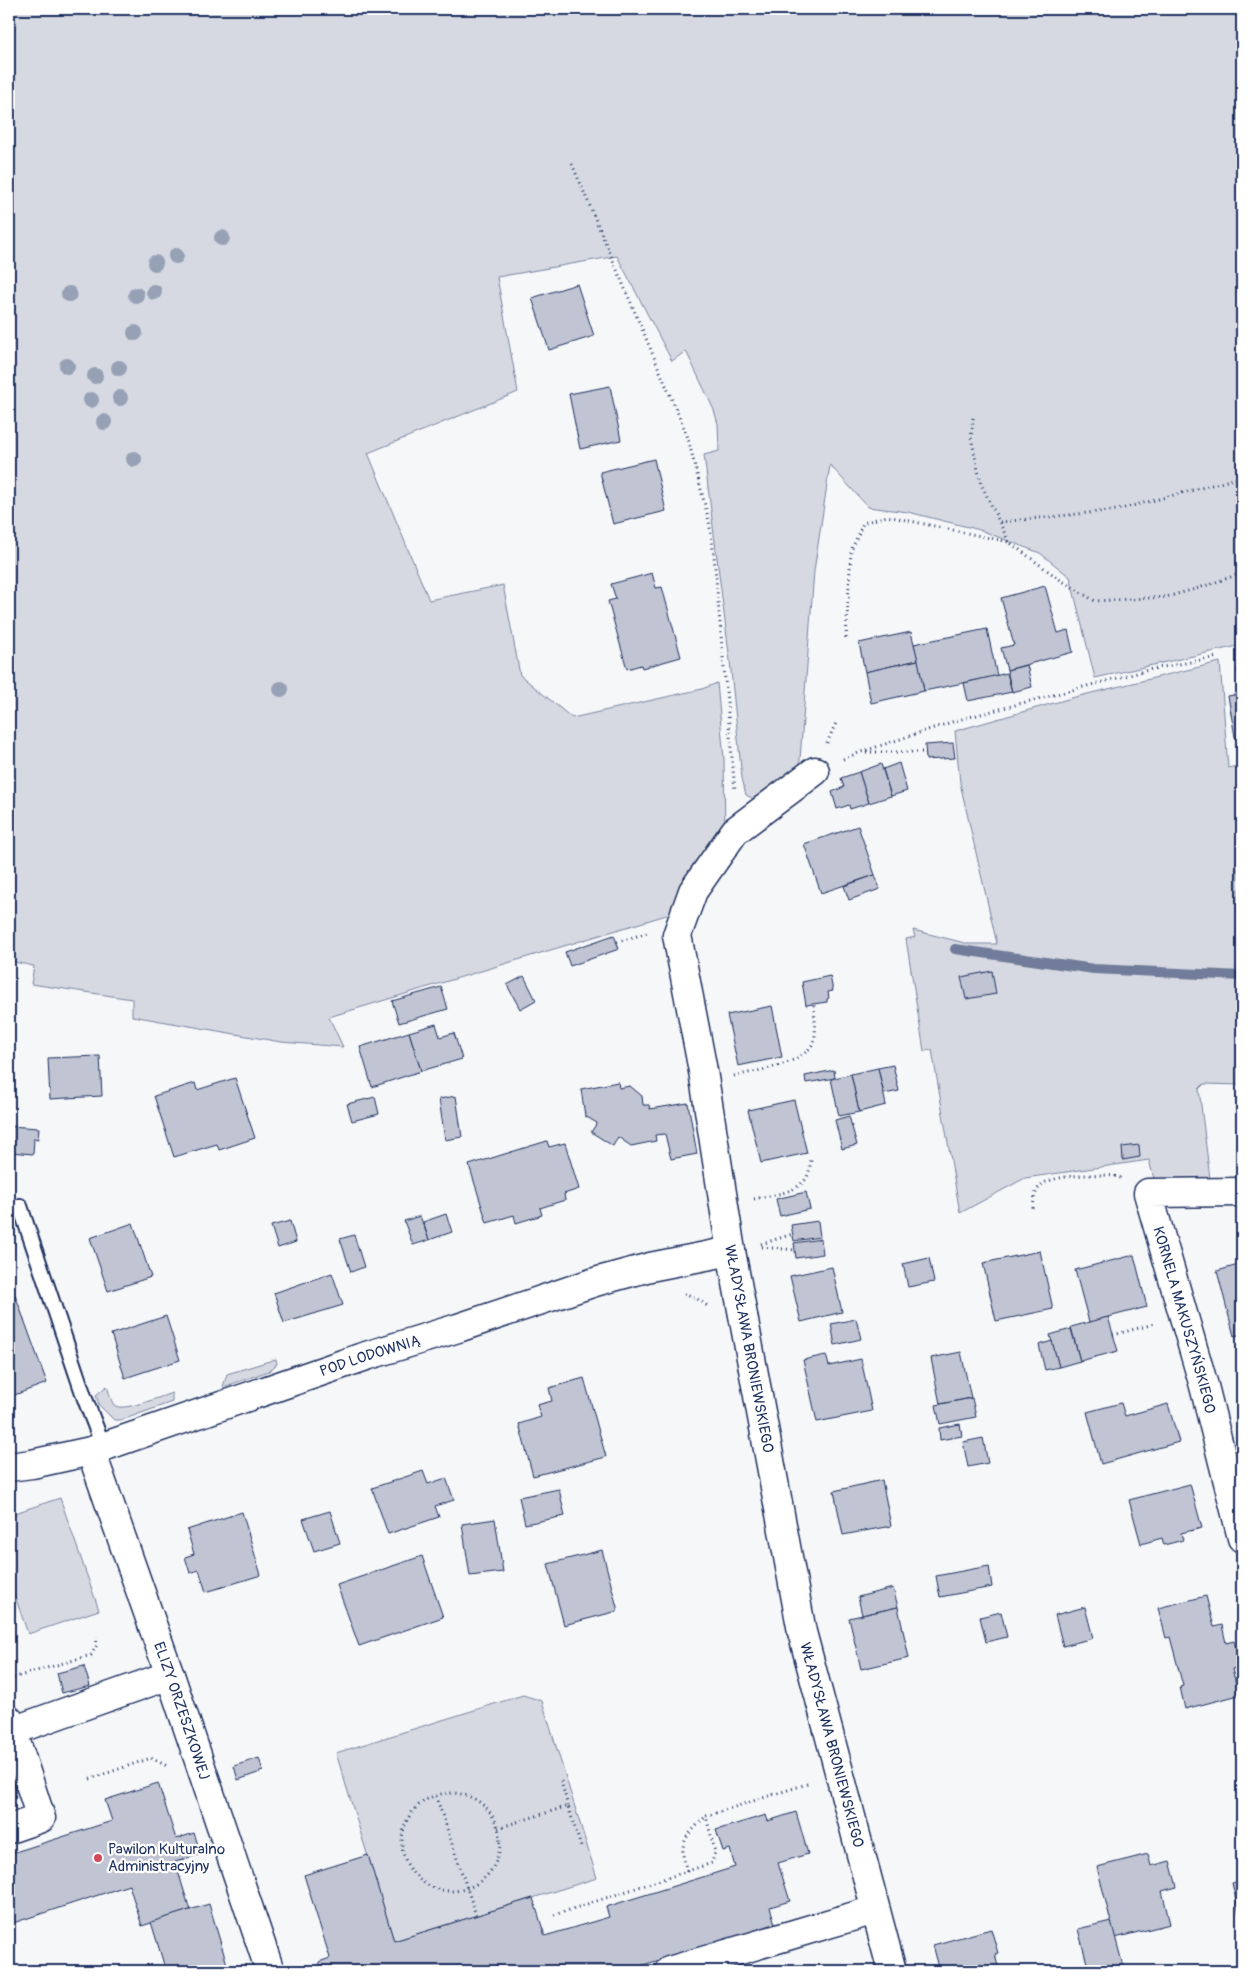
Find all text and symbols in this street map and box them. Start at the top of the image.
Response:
street label: KORNELA MAKUSZYŃSKIEGO [1148,1224,1219,1415]
street label: WŁADYSŁAWA BRONIEWSKIEGO [720,1243,777,1454]
street label: POD LODOWNIĄ [317,1331,423,1381]
street label: ELIZY ORZESZKOWEJ [149,1639,214,1782]
street label: WŁADYSŁAWA BRONIEWSKIEGO [795,1640,868,1850]
place label: Pawilon Kulturalno Administracyjny [108,1840,225,1876]
marker: Pawilon Kulturalno Administracyjny [92,1852,104,1864]

